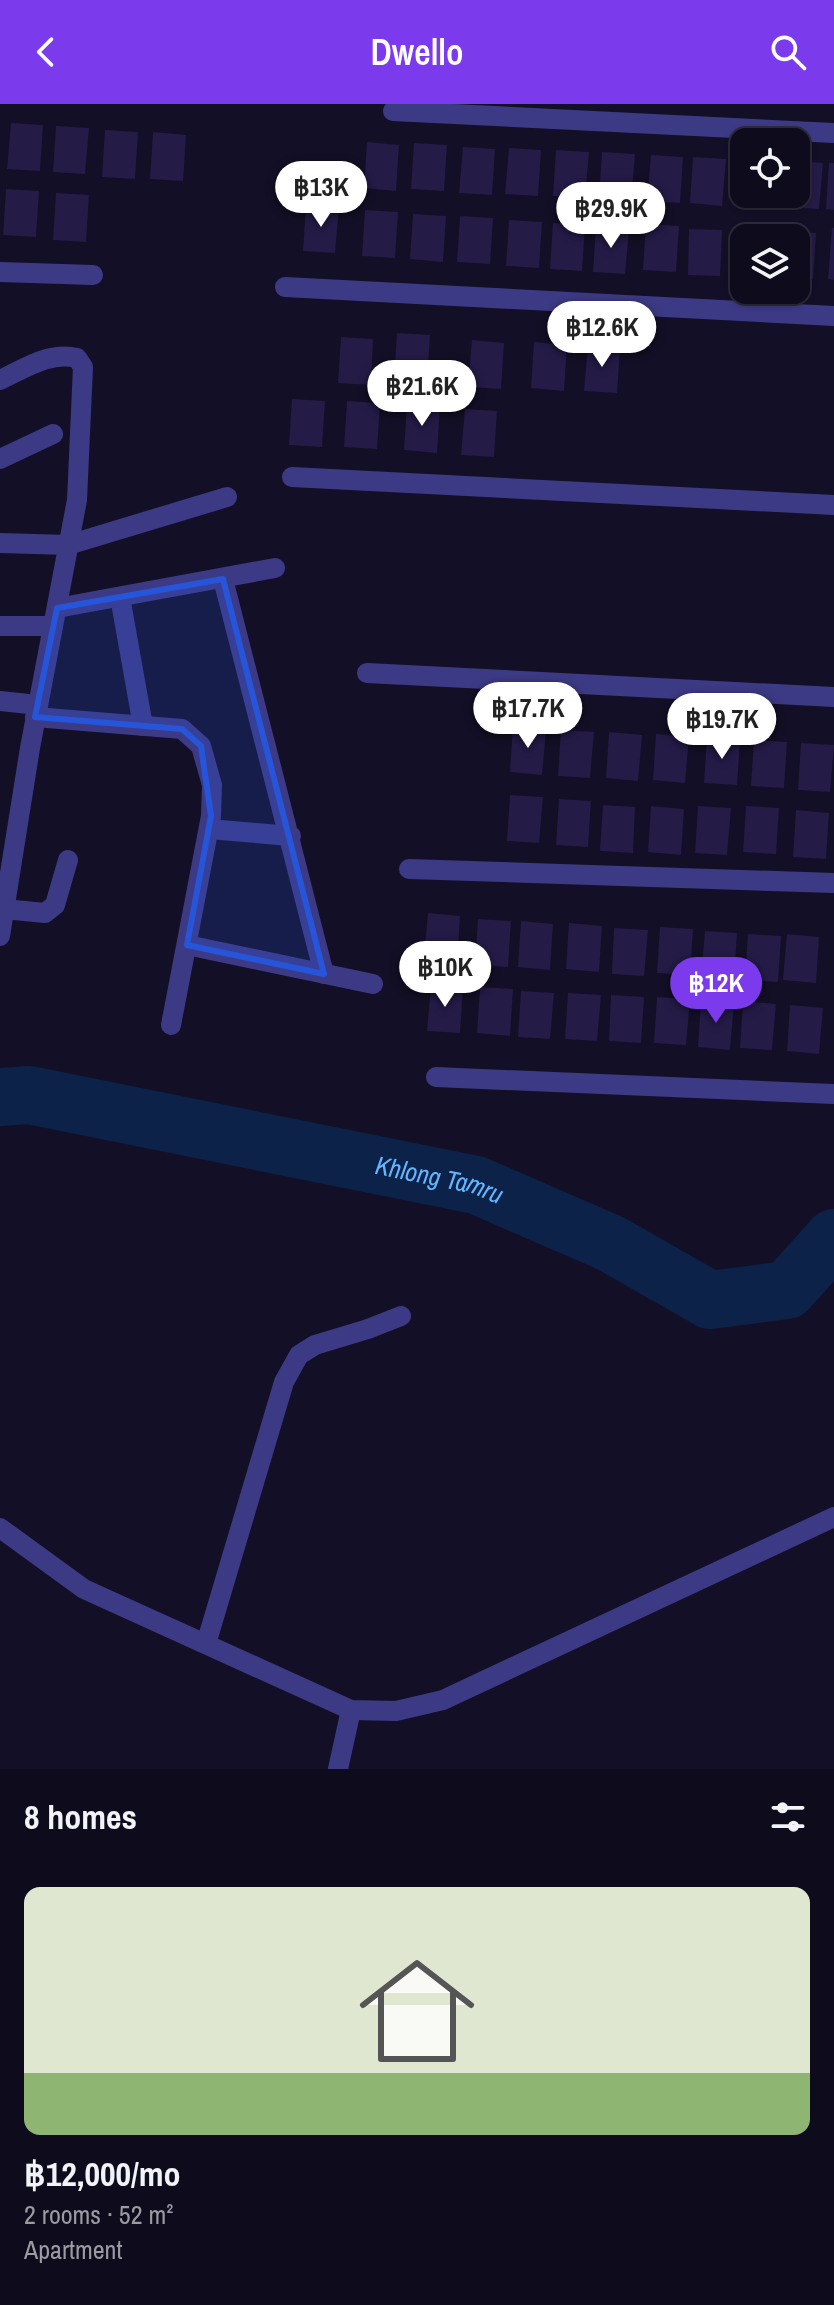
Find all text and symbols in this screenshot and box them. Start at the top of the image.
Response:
text: Dwello [371,28,463,76]
icon: back [24,30,68,74]
icon: search [766,30,810,74]
map controls [730,128,810,304]
button: locate [730,128,810,208]
pin: ฿13K [274,161,368,229]
text: ฿13K [293,169,349,204]
pin: ฿29.9K [546,182,676,250]
text: ฿29.9K [574,190,648,225]
button: layers [730,224,810,304]
pin: ฿12.6K [537,301,667,369]
text: ฿12.6K [565,309,639,344]
pin: ฿21.6K [357,360,487,428]
text: ฿21.6K [385,368,459,403]
pin: ฿17.7K [463,682,593,750]
text: ฿17.7K [491,690,565,725]
pin: ฿19.7K [657,693,787,761]
text: ฿19.7K [685,701,759,736]
pin: ฿10K [398,941,492,1009]
text: ฿10K [417,949,473,984]
pin: ฿12K [669,957,763,1025]
text: ฿12K [688,965,744,1000]
water label: Khlong Tamru [372,1147,509,1212]
text: 8 homes [24,1794,137,1840]
icon: filters [766,1795,810,1839]
icon: home [345,1939,489,2083]
text: ฿12,000/mo [24,2151,180,2197]
text: 2 rooms · 52 m² [24,2197,173,2232]
text: Apartment [24,2232,122,2267]

